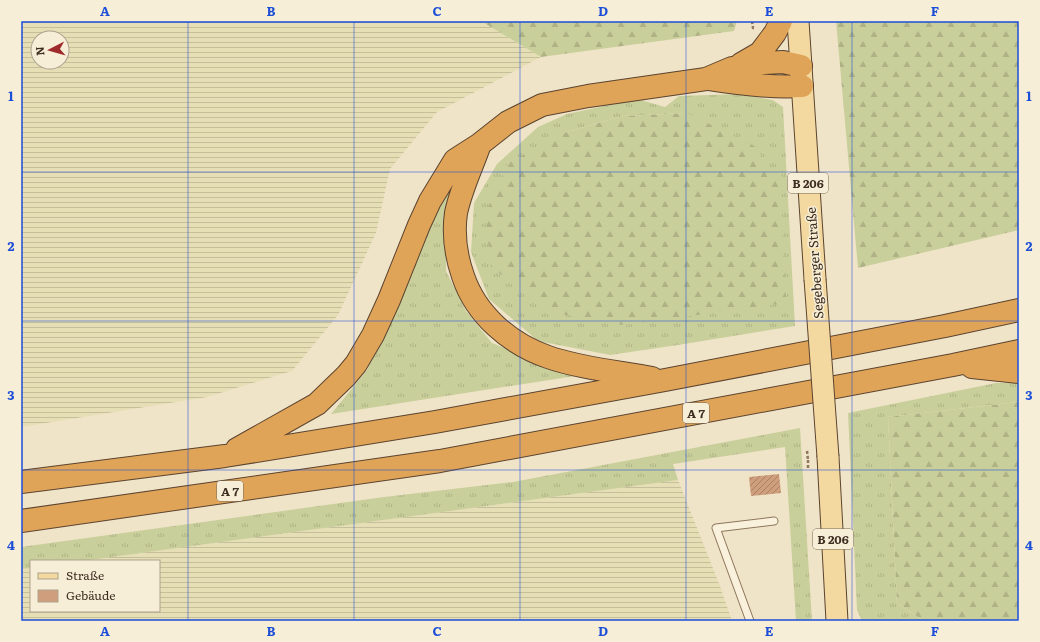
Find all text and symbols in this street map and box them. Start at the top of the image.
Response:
text: A [100,1,110,20]
text: B [267,1,276,20]
text: C [432,1,442,20]
text: D [598,1,608,20]
text: E [765,1,774,20]
text: F [931,1,939,20]
north arrow [30,30,70,70]
text: N [31,46,47,57]
text: 1 [8,86,14,105]
text: 1 [1026,86,1032,105]
road number: B 206 [788,173,828,193]
street label: Segeberger Straße [801,206,827,320]
text: 2 [8,236,15,255]
text: 2 [1026,236,1033,255]
text: 3 [7,385,15,404]
text: 3 [1025,385,1033,404]
road number: A 7 [683,403,709,423]
road number: A 7 [217,481,243,501]
road number: B 206 [813,529,853,549]
text: 4 [7,535,15,554]
text: 4 [1025,535,1033,554]
legend [30,560,160,612]
text: Straße [66,566,104,584]
text: Gebäude [66,586,115,604]
text: A [100,621,110,640]
text: B [267,621,276,640]
text: C [432,621,442,640]
text: D [598,621,608,640]
text: E [765,621,774,640]
text: F [931,621,939,640]

